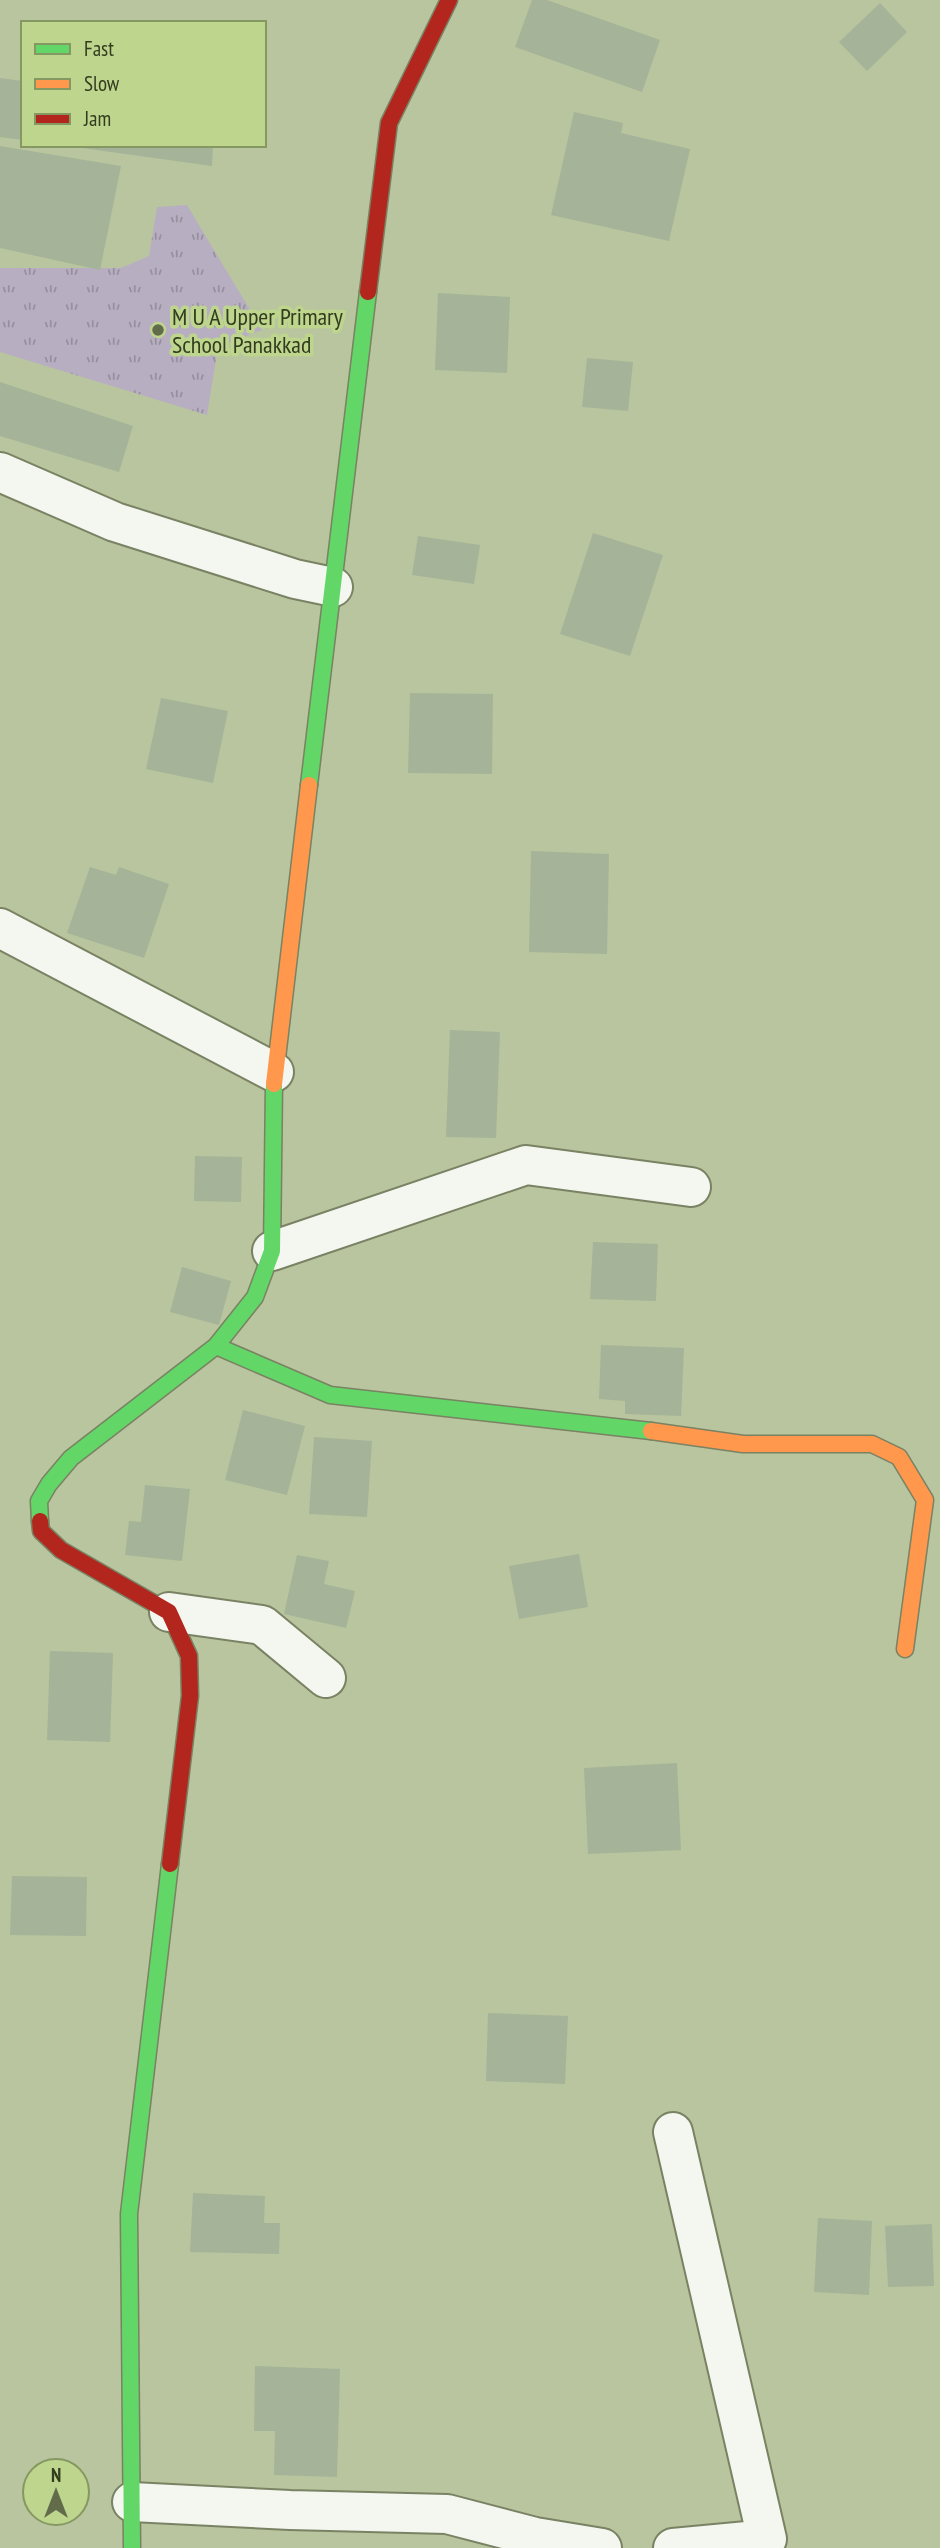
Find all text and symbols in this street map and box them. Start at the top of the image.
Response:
legend [21,21,266,147]
text: Fast [84,35,114,62]
text: Slow [84,70,120,97]
text: Jam [83,105,111,132]
place label: M U A Upper Primary School Panakkad [172,301,343,360]
marker: M U A Upper Primary School Panakkad [150,322,166,338]
north arrow [21,2457,91,2527]
text: N [51,2463,61,2487]

